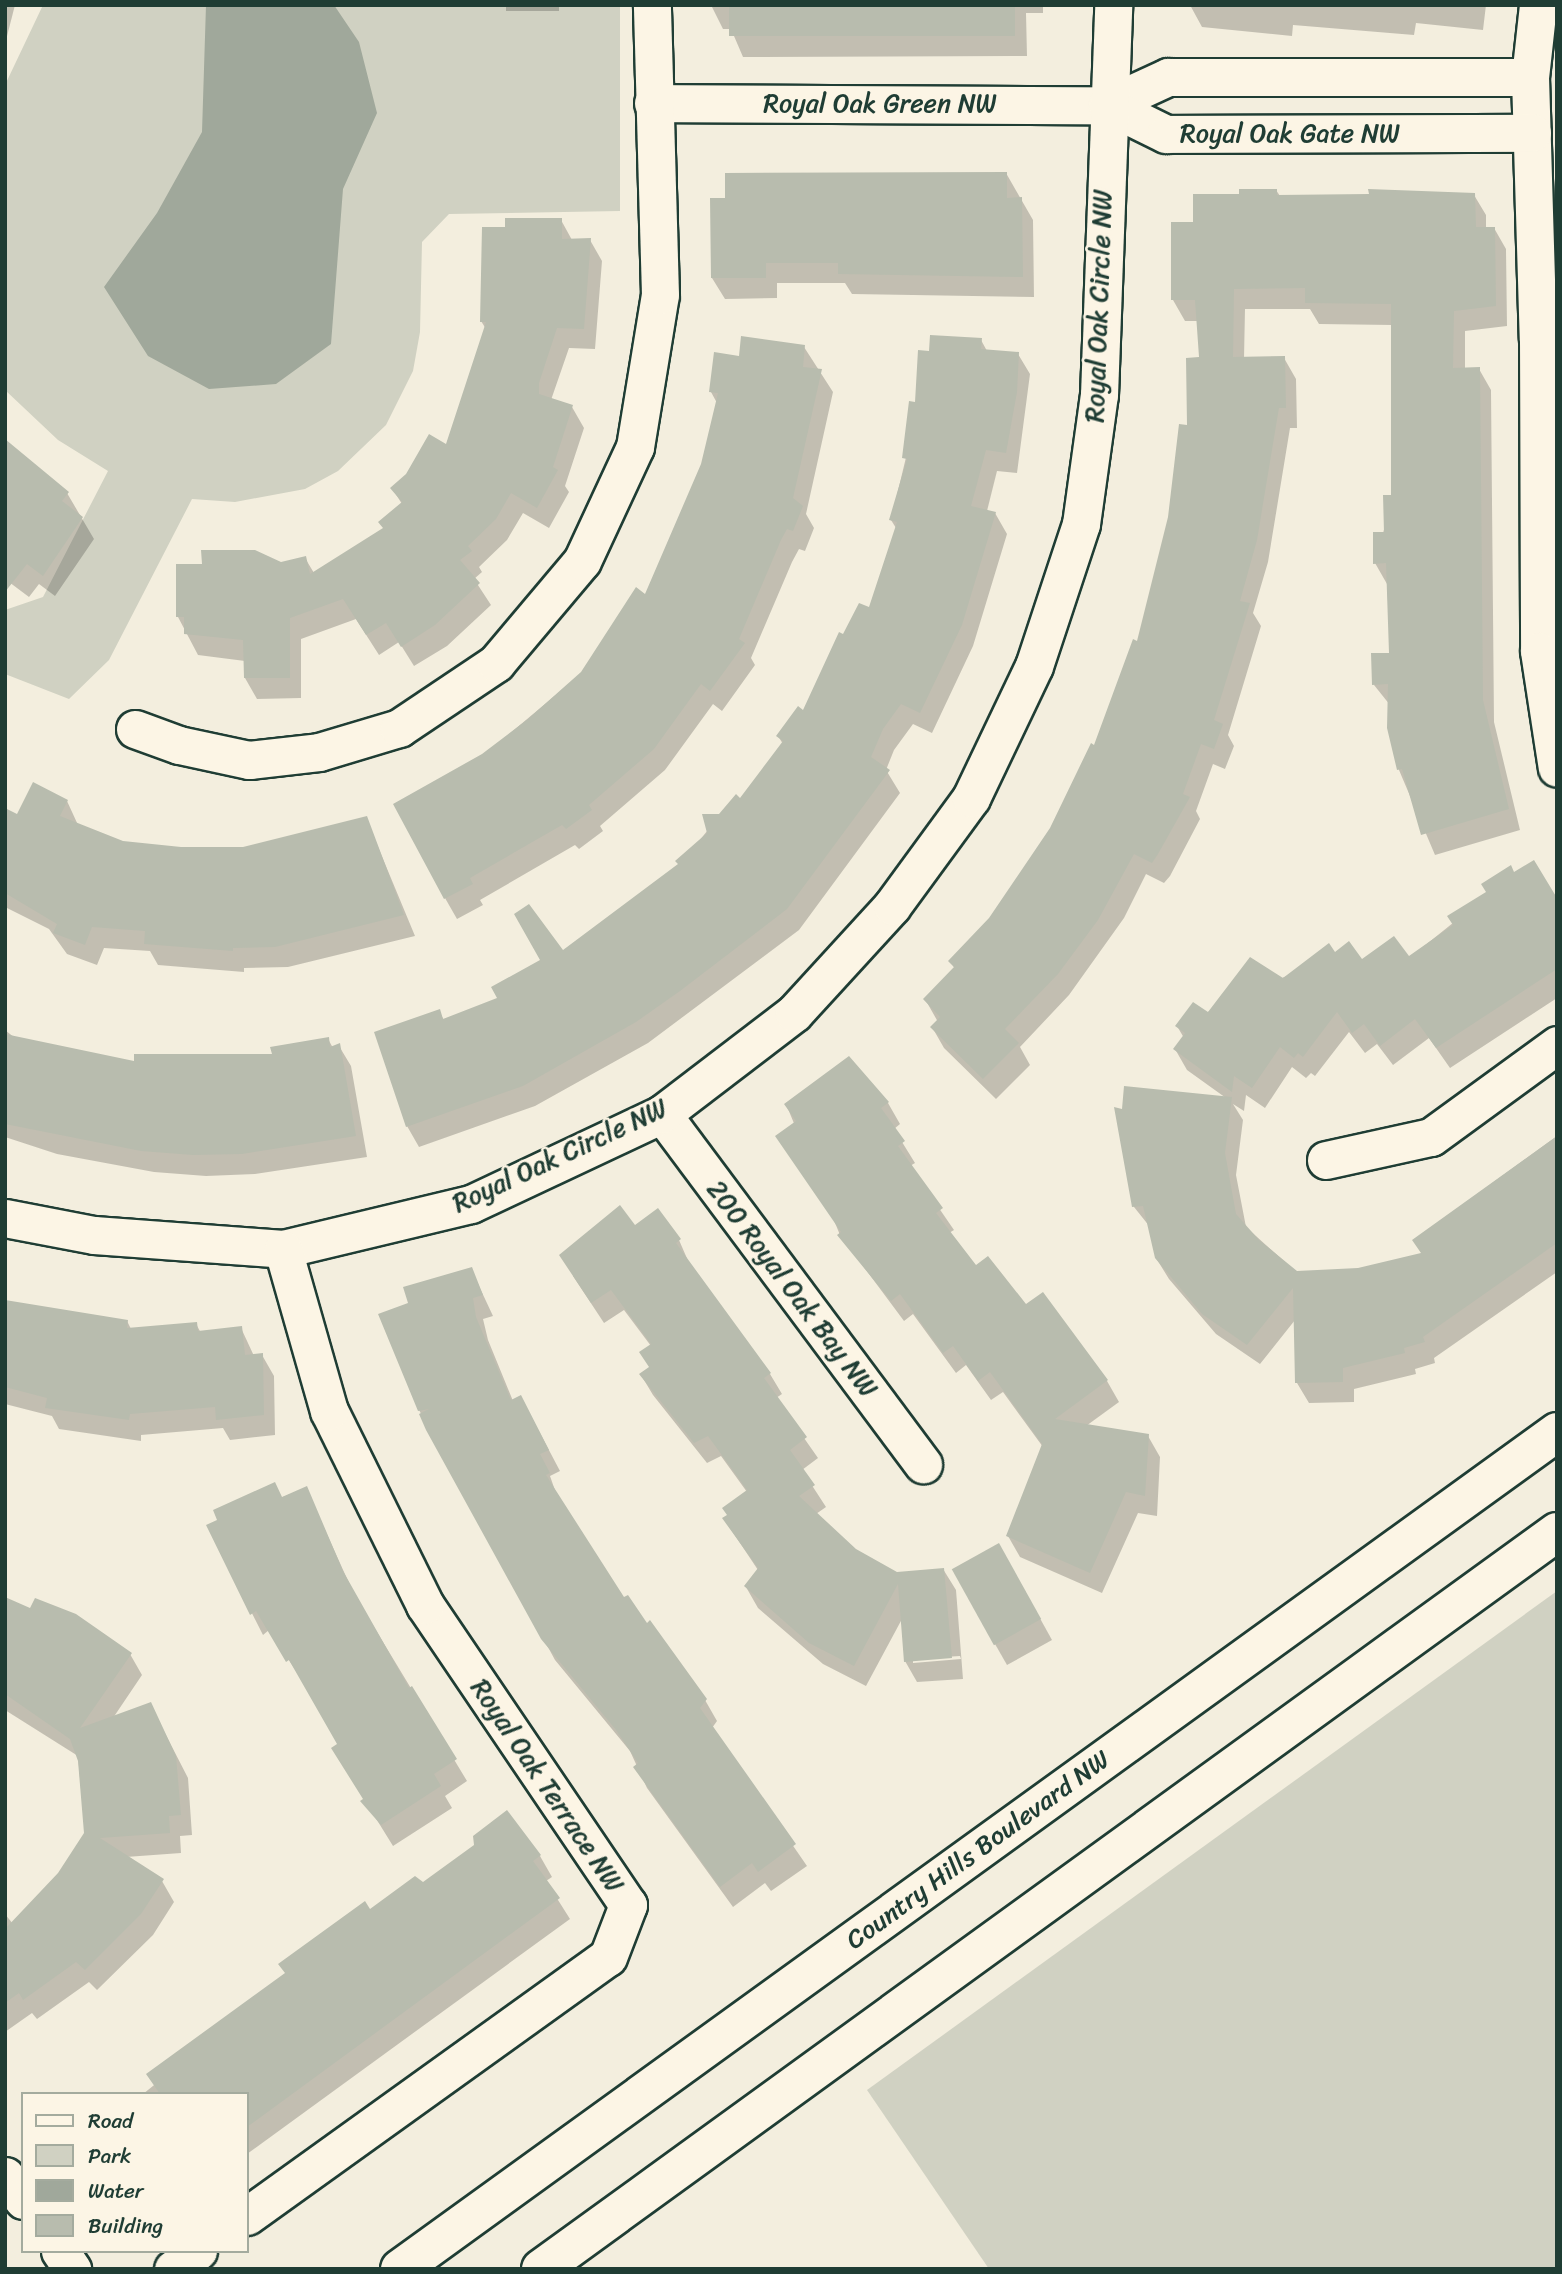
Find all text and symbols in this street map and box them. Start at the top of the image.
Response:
street label: Royal Oak Green NW [764,88,996,120]
street label: Royal Oak Gate NW [1180,118,1400,150]
street label: Royal Oak Circle NW [1079,189,1119,423]
street label: Royal Oak Circle NW [448,1093,672,1219]
street label: 200 Royal Oak Bay NW [700,1175,884,1403]
street label: Royal Oak Terrace NW [464,1673,630,1899]
street label: Country Hills Boulevard NW [841,1745,1115,1955]
legend [21,2092,248,2253]
text: Road [88,2102,133,2140]
text: Park [88,2137,131,2175]
text: Water [88,2172,143,2210]
text: Building [88,2207,163,2245]

